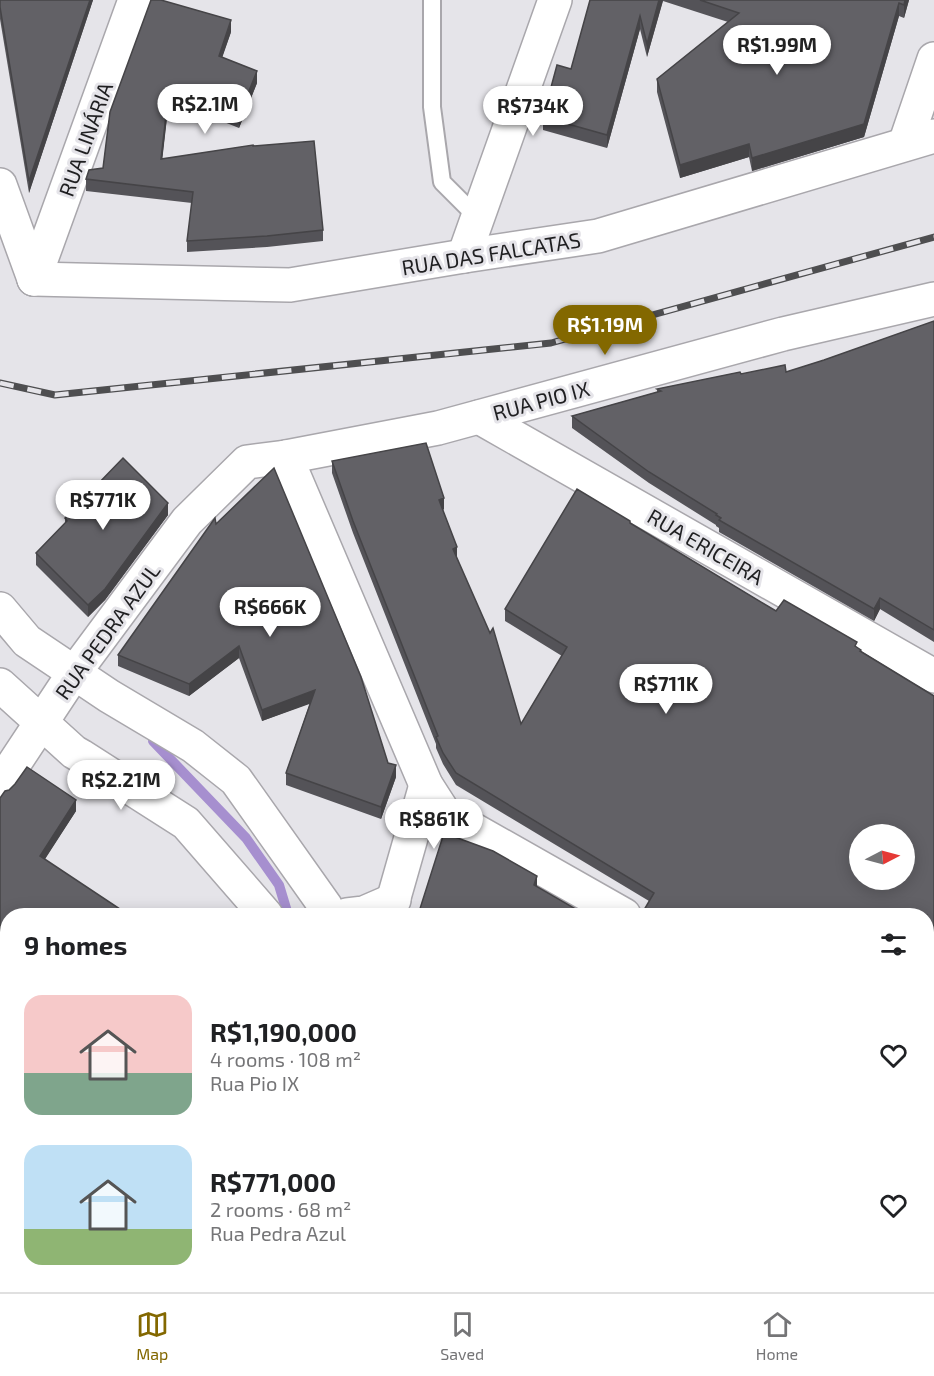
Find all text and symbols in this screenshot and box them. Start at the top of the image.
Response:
pin: R$1.99M [722,25,832,76]
text: R$1.99M [737,32,817,56]
street label: RUA LINÁRIA [53,78,117,200]
pin: R$2.1M [156,84,254,135]
pin: R$734K [484,86,582,137]
text: R$2.1M [171,91,239,115]
text: R$734K [497,93,569,117]
street label: RUA DAS FALCATAS [400,227,582,279]
pin: R$1.19M [550,305,660,356]
text: R$1.19M [567,312,643,336]
street label: RUA PIO IX [490,375,592,425]
pin: R$771K [54,480,152,531]
text: R$771K [70,487,136,511]
street label: RUA ERICEIRA [644,503,768,589]
street label: RUA PEDRA AZUL [49,558,165,704]
pin: R$666K [221,587,319,638]
text: R$666K [234,594,306,618]
pin: R$711K [617,664,715,715]
text: R$711K [633,671,699,695]
pin: R$2.21M [66,760,176,811]
text: R$2.21M [81,767,161,791]
pin: R$861K [385,799,483,850]
text: R$861K [399,806,469,830]
north arrow [849,824,915,890]
map controls [849,824,915,890]
icon: filters [877,928,910,961]
text: 9 homes [24,929,127,960]
text: R$1,190,000 [210,1016,357,1047]
icon: home [72,1019,144,1091]
icon: heart [877,1039,910,1072]
text: 4 rooms · 108 m² [210,1047,361,1071]
text: Rua Pio IX [210,1071,299,1095]
text: R$771,000 [210,1166,336,1197]
icon: home [72,1169,144,1241]
icon: heart [877,1189,910,1222]
text: 2 rooms · 68 m² [210,1197,351,1221]
text: Rua Pedra Azul [210,1221,346,1245]
tab: Map [136,1308,169,1363]
tab: Saved [440,1308,484,1363]
tab: Home [756,1308,798,1363]

